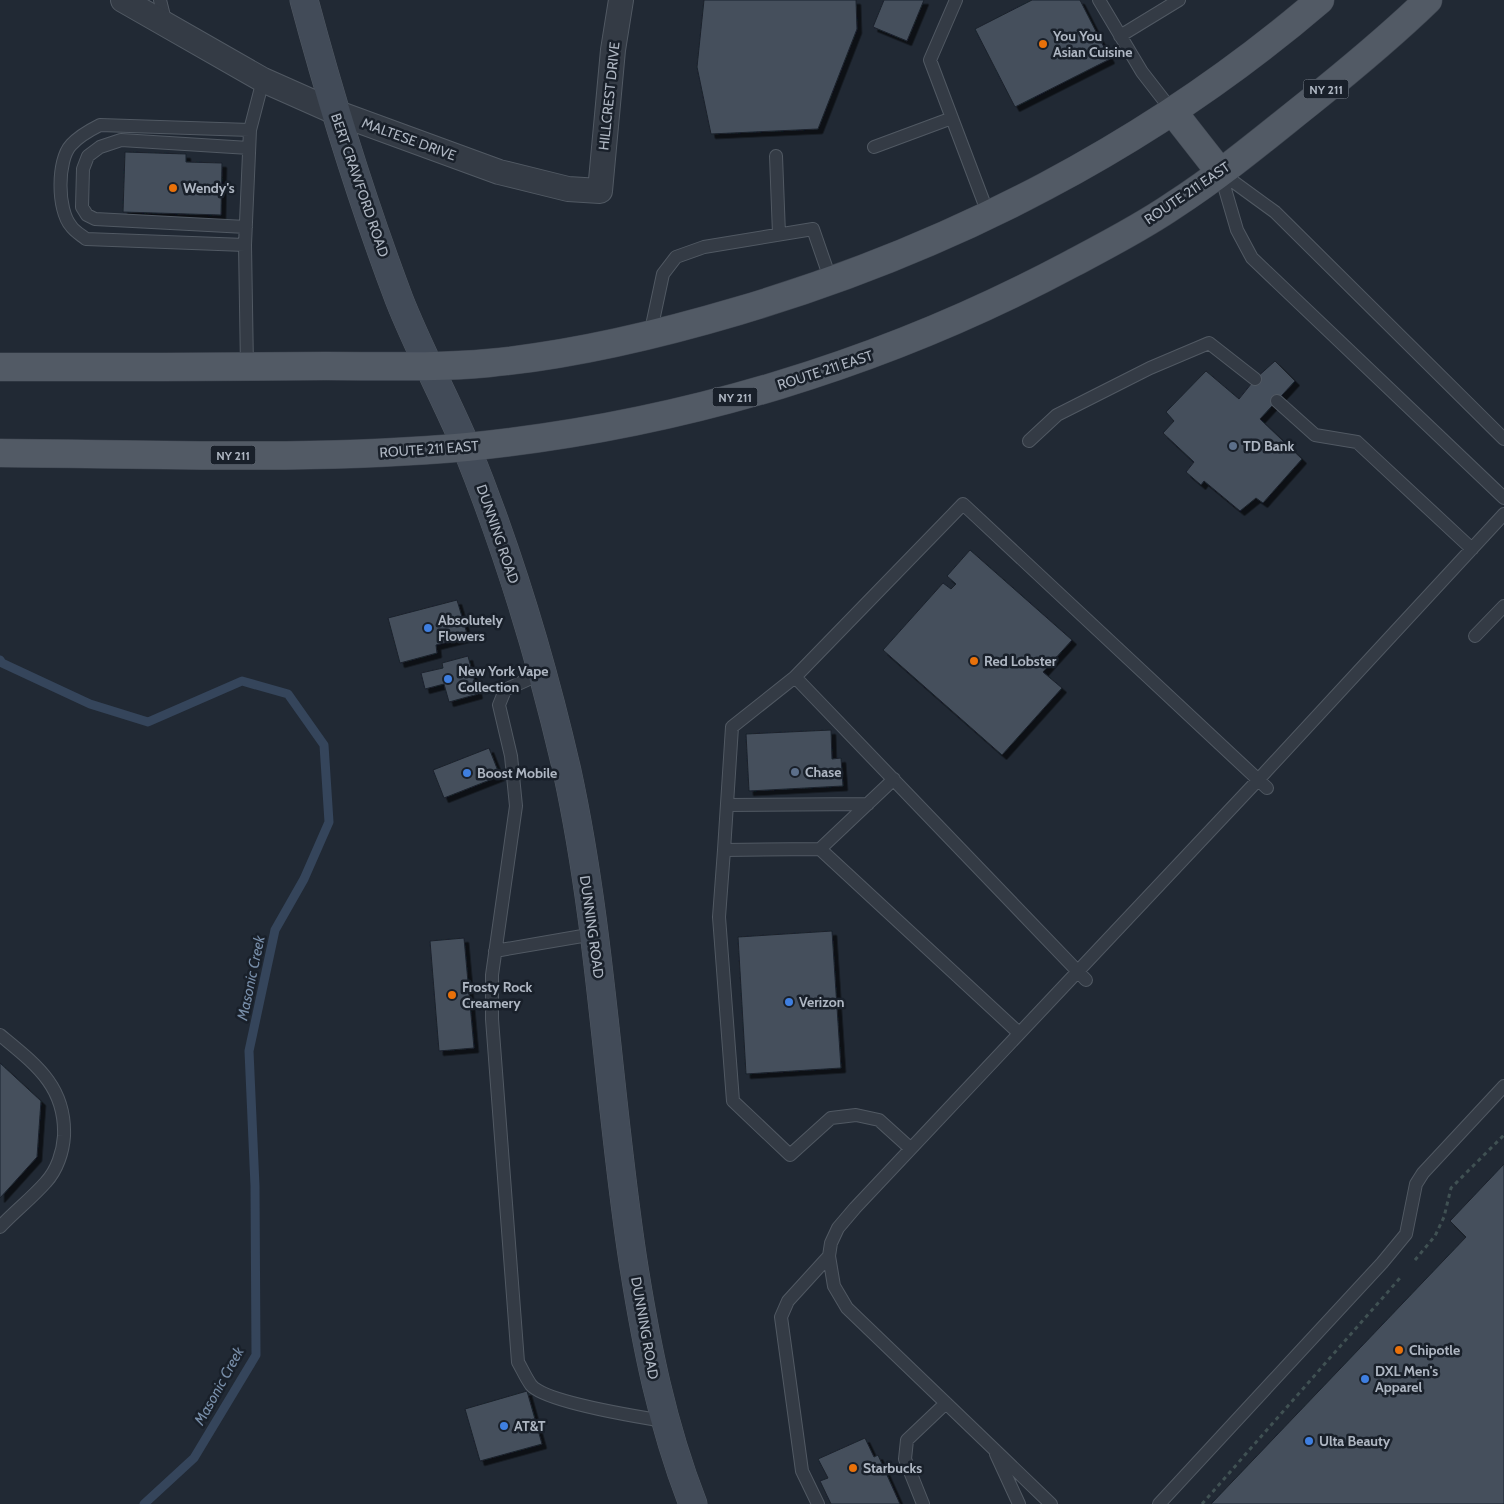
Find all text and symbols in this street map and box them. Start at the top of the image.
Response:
place label: You You Asian Cuisine [1052,27,1133,61]
marker: You You Asian Cuisine [1037,38,1049,50]
street label: HILLCREST DRIVE [594,40,624,151]
road number: NY 211 [1304,80,1348,98]
street label: BERT CRAWFORD ROAD [327,111,393,259]
street label: MALTESE DRIVE [359,114,459,164]
street label: ROUTE 211 EAST [1141,157,1234,228]
place label: Wendy's [183,179,235,197]
marker: Wendy's [167,182,179,194]
street label: ROUTE 211 EAST [775,346,876,394]
road number: NY 211 [712,388,758,407]
street label: ROUTE 211 EAST [379,437,480,461]
place label: TD Bank [1243,437,1294,455]
marker: TD Bank [1227,440,1239,452]
road number: NY 211 [210,446,256,464]
street label: DUNNING ROAD [473,482,523,586]
place label: Absolutely Flowers [438,611,504,645]
marker: Absolutely Flowers [422,622,434,634]
place label: Red Lobster [984,652,1057,670]
marker: Red Lobster [968,655,980,667]
place label: New York Vape Collection [458,662,548,696]
marker: New York Vape Collection [442,673,454,685]
place label: Chase [805,763,841,781]
place label: Boost Mobile [477,764,557,782]
marker: Chase [789,766,801,778]
marker: Boost Mobile [461,767,473,779]
street label: DUNNING ROAD [576,874,608,980]
water label: Masonic Creek [233,933,269,1023]
place label: Frosty Rock Creamery [462,978,533,1012]
marker: Frosty Rock Creamery [446,989,458,1001]
place label: Verizon [799,993,844,1011]
marker: Verizon [783,996,795,1008]
street label: DUNNING ROAD [627,1275,663,1381]
place label: Chipotle [1409,1341,1460,1359]
water label: Masonic Creek [190,1343,248,1429]
marker: Chipotle [1393,1344,1405,1356]
place label: DXL Men's Apparel [1375,1362,1438,1396]
marker: DXL Men's Apparel [1359,1373,1371,1385]
place label: AT&T [514,1417,546,1435]
marker: AT&T [498,1420,510,1432]
place label: Ulta Beauty [1319,1432,1391,1450]
marker: Ulta Beauty [1303,1435,1315,1447]
place label: Starbucks [863,1459,922,1477]
marker: Starbucks [847,1462,859,1474]

